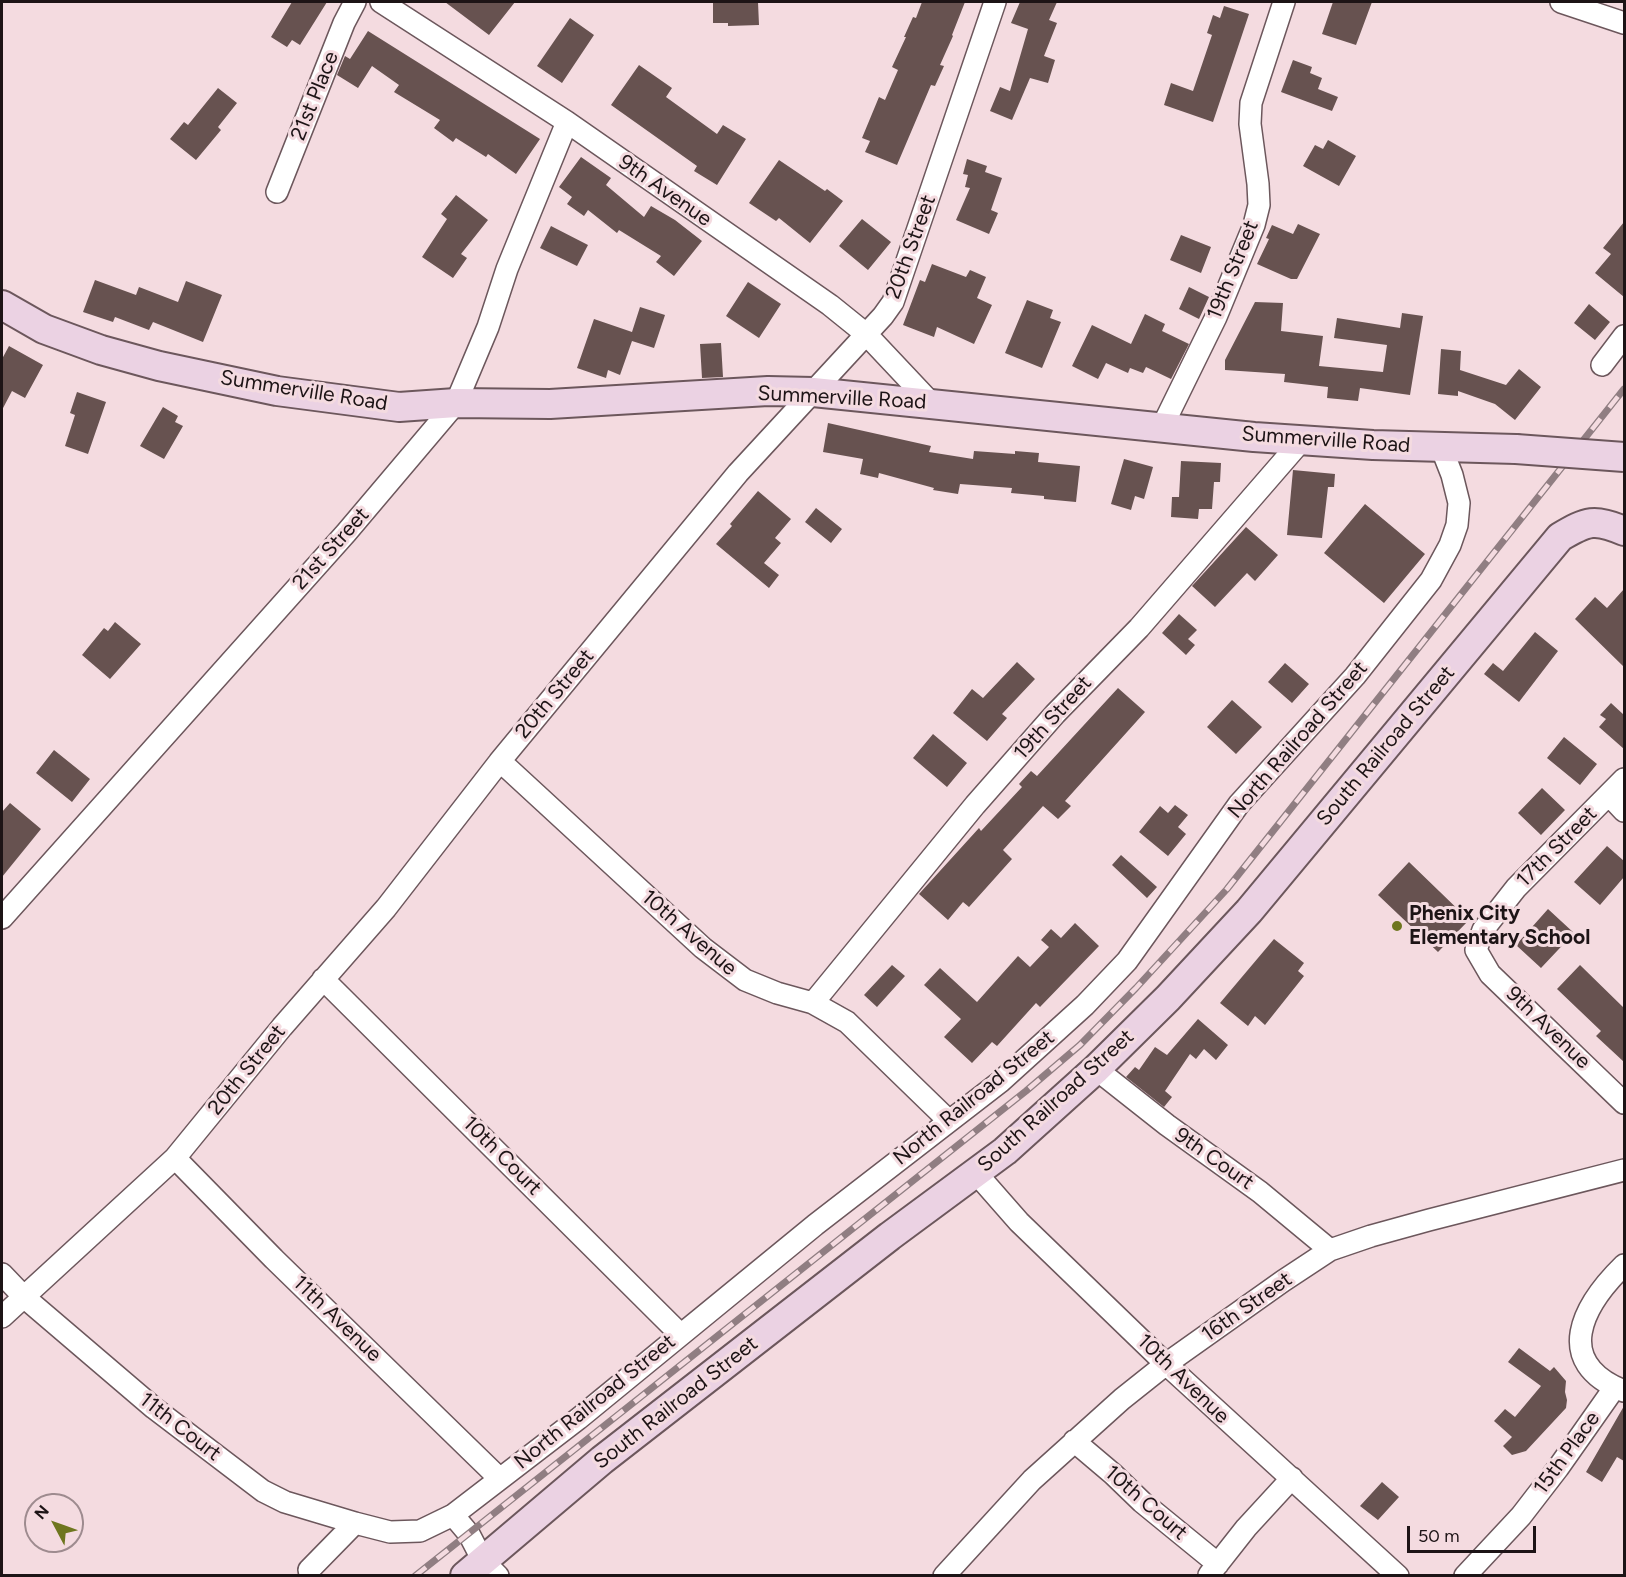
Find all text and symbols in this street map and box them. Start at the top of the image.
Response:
street label: 21st Place [286,48,344,144]
street label: 9th Avenue [614,150,716,232]
street label: 20th Street [881,192,941,302]
street label: 19th Street [1202,217,1264,323]
street label: Summerville Road [219,365,389,417]
street label: Summerville Road [757,381,927,415]
street label: Summerville Road [1241,422,1411,458]
street label: 21st Street [287,503,375,595]
street label: 20th Street [510,644,600,744]
street label: North Railroad Street [1223,656,1373,824]
street label: South Railroad Street [1312,661,1460,831]
street label: 19th Street [1009,671,1097,765]
street label: 17th Street [1511,801,1603,893]
street label: 10th Avenue [636,885,742,981]
place label: Phenix City Elementary School [1409,901,1590,951]
marker: Phenix City Elementary School [1390,919,1404,933]
street label: 9th Avenue [1500,982,1596,1074]
street label: 20th Street [203,1020,291,1120]
street label: South Railroad Street [973,1024,1139,1178]
street label: North Railroad Street [888,1025,1060,1171]
street label: 10th Court [457,1111,547,1201]
street label: 9th Court [1170,1123,1258,1195]
street label: 16th Street [1197,1267,1297,1347]
street label: 11th Avenue [288,1271,386,1367]
street label: North Railroad Street [509,1329,681,1475]
street label: 10th Avenue [1132,1329,1234,1429]
street label: South Railroad Street [589,1331,763,1475]
street label: 11th Court [134,1387,226,1467]
street label: 15th Place [1529,1407,1605,1499]
street label: 10th Court [1100,1460,1192,1546]
north arrow [24,1493,84,1553]
text: N [30,1501,53,1523]
scale bar [1410,1514,1539,1552]
text: 50 m [1418,1525,1460,1547]

